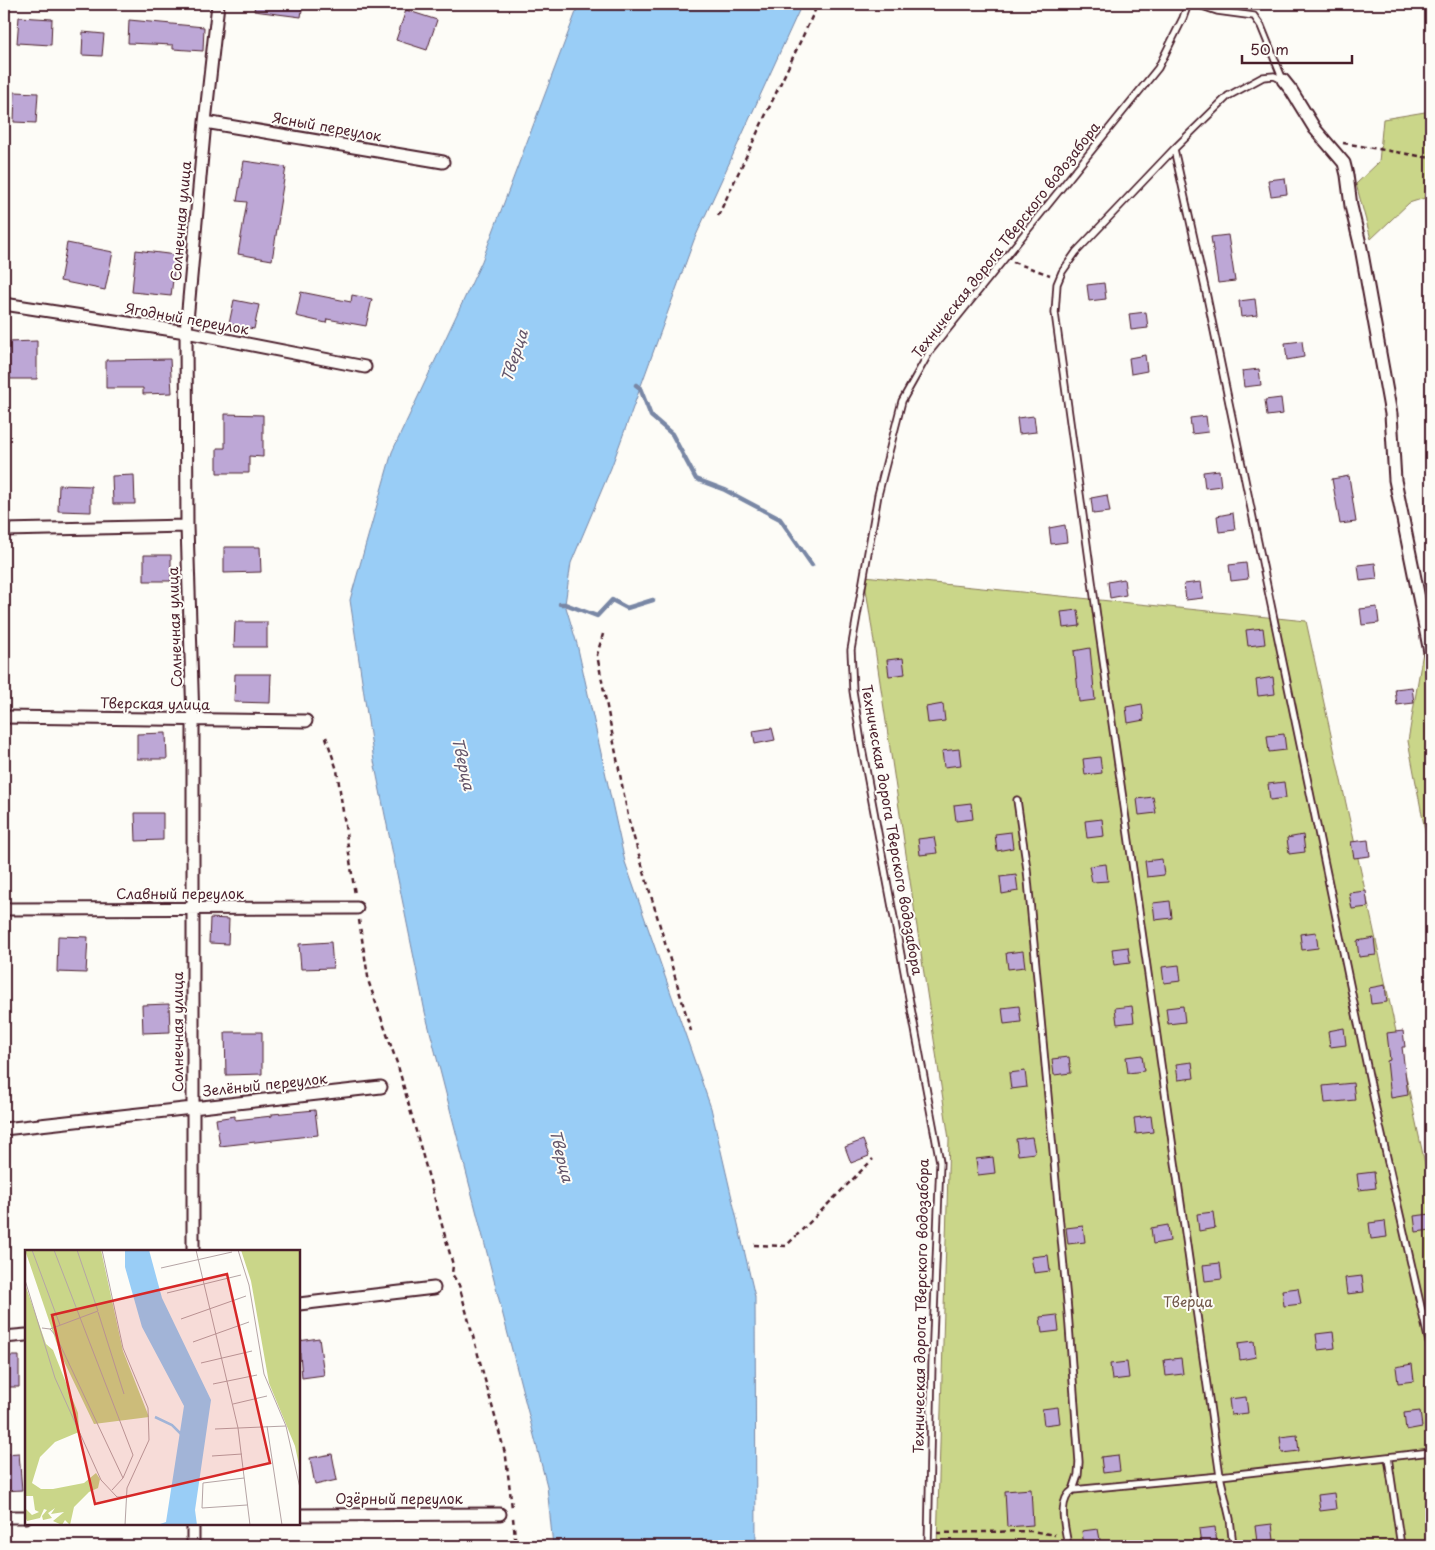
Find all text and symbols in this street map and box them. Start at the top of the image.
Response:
scale bar [1242,32,1352,64]
text: 50 m [1250,37,1289,60]
street label: Ясный переулок [271,107,384,147]
street label: Техническая дорога Тверского водозабора [907,117,1105,362]
street label: Солнечная улица [165,160,196,282]
street label: Ягодный переулок [124,297,251,340]
water label: Тверца [494,326,533,385]
street label: Солнечная улица [162,566,187,688]
street label: Техническая дорога Тверского водозабора [857,683,928,977]
street label: Тверская улица [100,692,210,715]
water label: Тверца [447,735,482,793]
street label: Славный переулок [116,883,245,904]
street label: Солнечная улица [167,972,188,1092]
street label: Зелёный переулок [202,1067,329,1101]
water label: Тверца [545,1127,580,1185]
street label: Техническая дорога Тверского водозабора [907,1158,934,1453]
inset map [25,1250,300,1525]
park label: Тверца [1163,1291,1213,1312]
street label: Озёрный переулок [335,1488,464,1509]

